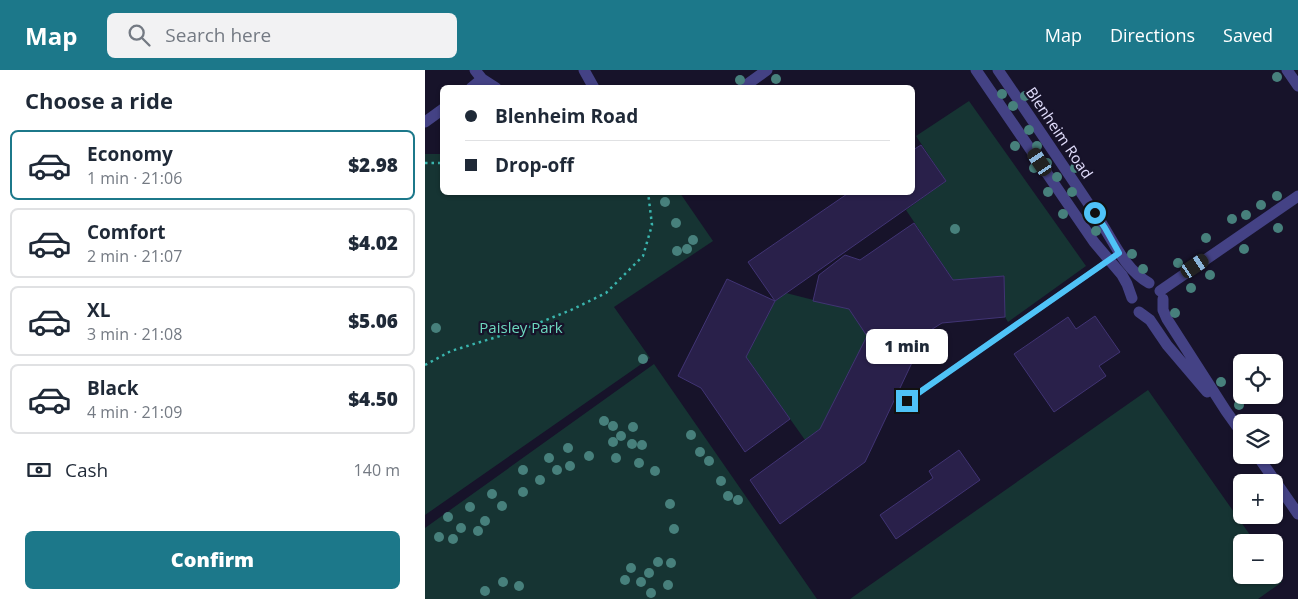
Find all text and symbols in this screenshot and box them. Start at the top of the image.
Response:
search box [107,13,457,58]
text: Map [25,19,77,52]
icon: search [125,21,153,49]
text: Search here [165,22,271,48]
text: Map [1045,23,1082,47]
text: Directions [1110,23,1195,47]
text: Saved [1223,23,1273,47]
street label: Blenheim Road [1022,83,1098,182]
text: Choose a ride [25,85,173,115]
text: Blenheim Road [495,103,638,129]
text: Economy [87,141,173,167]
icon: car [27,143,72,188]
car [1025,145,1054,179]
text: $2.98 [348,152,398,178]
text: Drop-off [495,152,574,178]
text: 1 min · 21:06 [87,167,182,189]
route start [1084,202,1106,224]
text: Comfort [87,219,166,245]
icon: car [27,221,72,266]
text: $4.02 [348,230,398,256]
text: 2 min · 21:07 [87,245,182,267]
car [1178,251,1211,281]
text: XL [87,297,110,323]
icon: car [27,299,72,344]
text: $5.06 [348,308,398,334]
park label: Paisley Park [479,317,563,337]
text: 3 min · 21:08 [87,323,182,345]
callout: 1 min [866,328,948,364]
text: 1 min [884,335,930,357]
map controls [1233,354,1283,584]
button: locate [1233,354,1283,404]
text: Black [87,375,139,401]
icon: car [27,377,72,422]
text: $4.50 [348,386,398,412]
route end [896,390,918,412]
text: 4 min · 21:09 [87,401,182,423]
button: layers [1233,414,1283,464]
icon: cash [25,456,53,484]
text: Cash [65,457,108,483]
text: 140 m [354,459,400,481]
button: + [1233,474,1283,524]
button: Confirm [25,531,400,589]
button: − [1233,534,1283,584]

